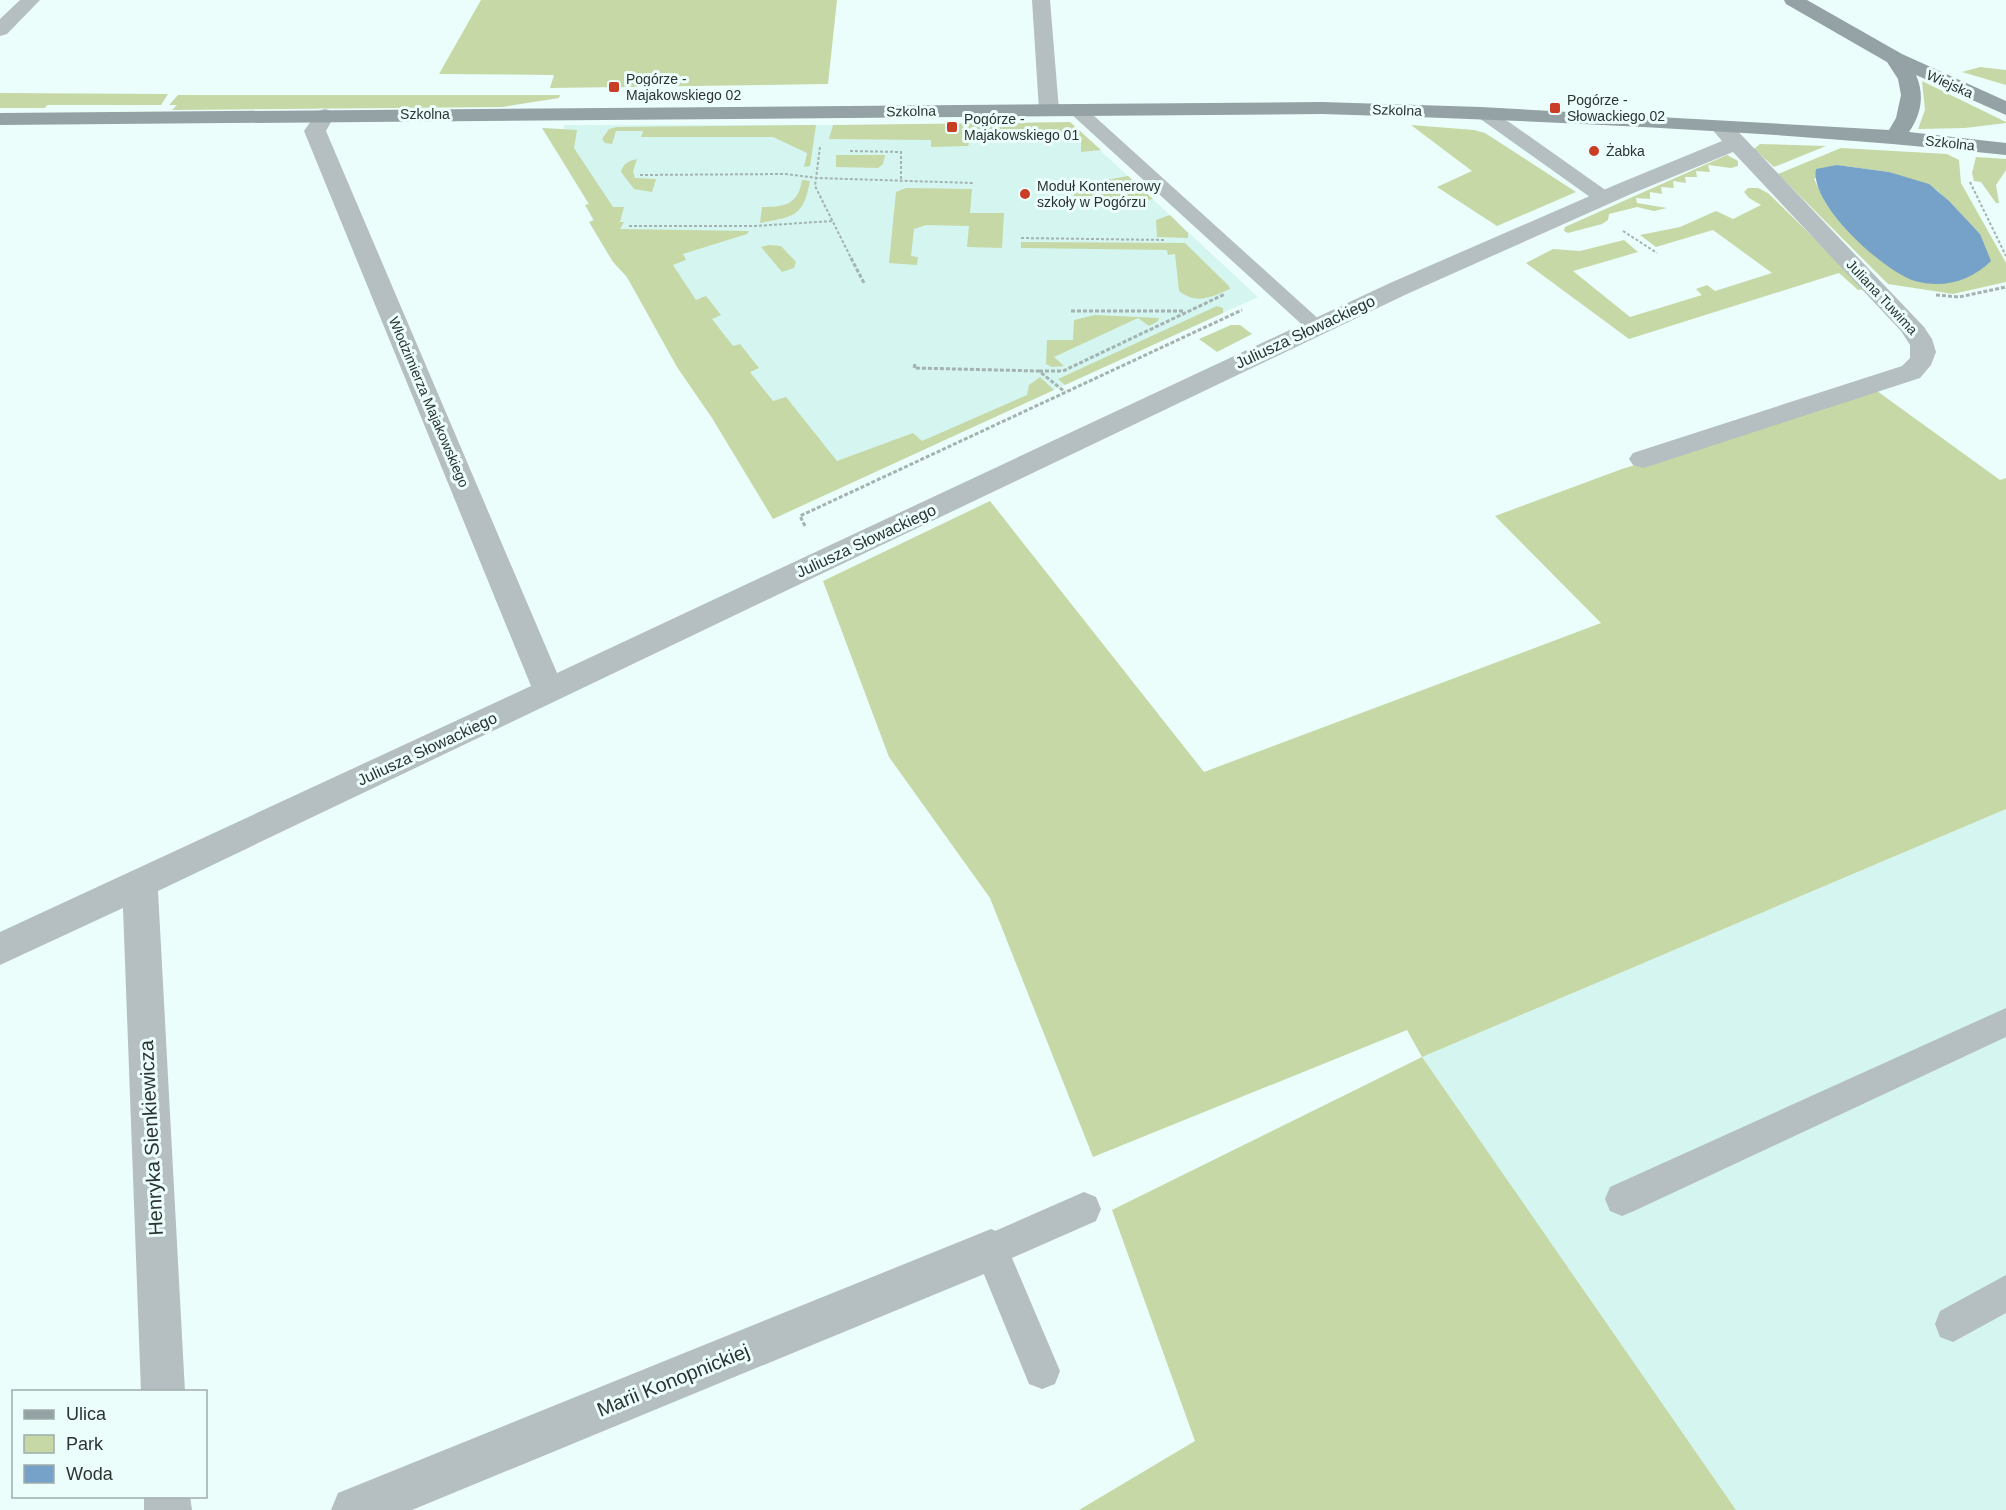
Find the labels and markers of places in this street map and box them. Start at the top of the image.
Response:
place label: Pogórze - Majakowskiego 02 [626,71,741,103]
marker: Pogórze - Majakowskiego 02 [607,80,621,94]
place label: Pogórze - Słowackiego 02 [1567,92,1665,124]
marker: Pogórze - Słowackiego 02 [1548,101,1562,115]
place label: Pogórze - Majakowskiego 01 [964,111,1079,143]
marker: Pogórze - Majakowskiego 01 [945,120,959,134]
place label: Żabka [1606,142,1645,159]
marker: Żabka [1587,144,1601,158]
place label: Moduł Kontenerowy szkoły w Pogórzu [1037,178,1161,210]
marker: Moduł Kontenerowy szkoły w Pogórzu [1018,187,1032,201]

